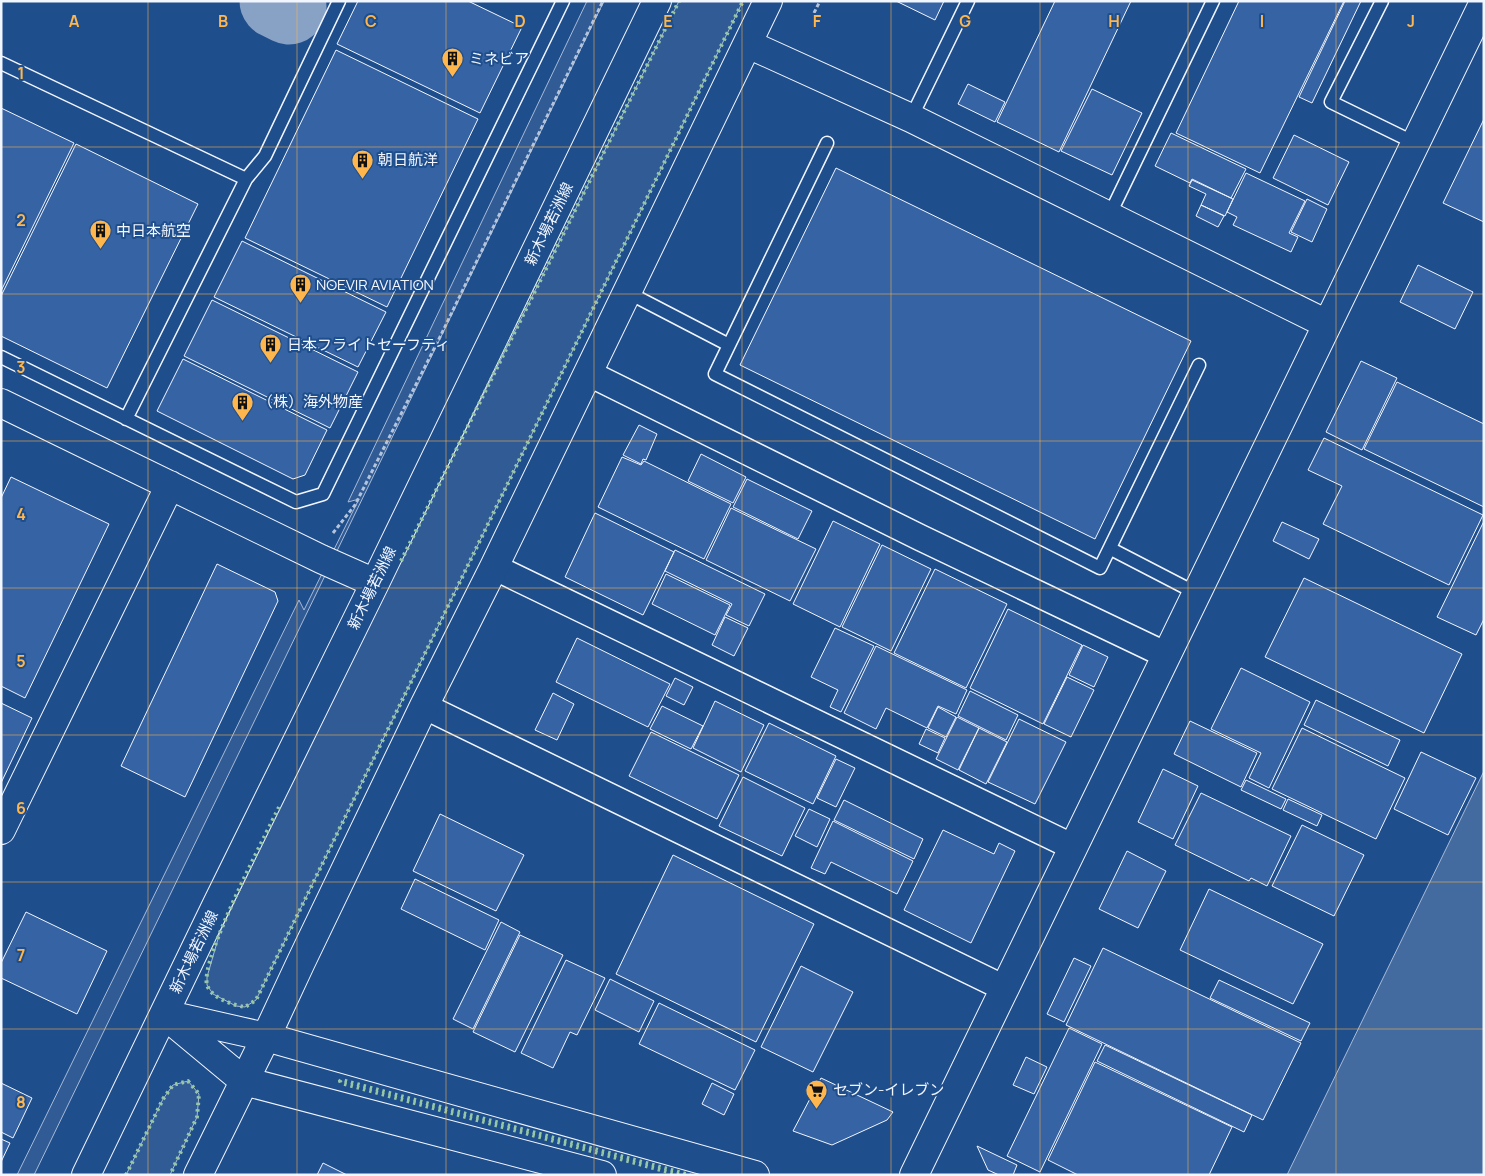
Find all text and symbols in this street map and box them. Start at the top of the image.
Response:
text: A [69,10,80,32]
text: B [218,10,228,32]
text: C [365,10,377,32]
text: D [514,10,526,32]
text: E [663,10,673,32]
text: F [813,10,822,32]
text: G [959,10,971,32]
text: H [1108,10,1120,32]
text: I [1260,10,1264,32]
text: J [1407,10,1415,32]
building icon: ミネビア [441,47,465,78]
place label: ミネビア [469,48,529,69]
text: 1 [17,62,25,84]
building icon: 朝日航洋 [350,148,374,179]
place label: 朝日航洋 [378,149,438,170]
street label: 新木場若洲線 [519,179,578,269]
text: 2 [16,209,26,231]
building icon: 中日本航空 [88,219,112,250]
place label: 中日本航空 [116,220,191,241]
building icon: NOEVIR AVIATION [288,273,312,304]
place label: NOEVIR AVIATION [316,274,434,295]
building icon: 日本フライトセーフティ [259,333,283,364]
place label: 日本フライトセーフティ [287,334,450,355]
text: 3 [16,356,26,378]
building icon: （株）海外物産 [230,390,254,421]
place label: （株）海外物産 [258,391,363,412]
text: 4 [16,503,26,525]
street label: 新木場若洲線 [342,543,401,633]
text: 5 [16,650,26,672]
text: 6 [16,797,26,819]
street label: 新木場若洲線 [164,907,223,997]
text: 7 [17,944,25,966]
supermarket icon: セブン-イレブン [805,1078,829,1109]
place label: セブン-イレブン [833,1079,944,1100]
text: 8 [16,1091,26,1113]

